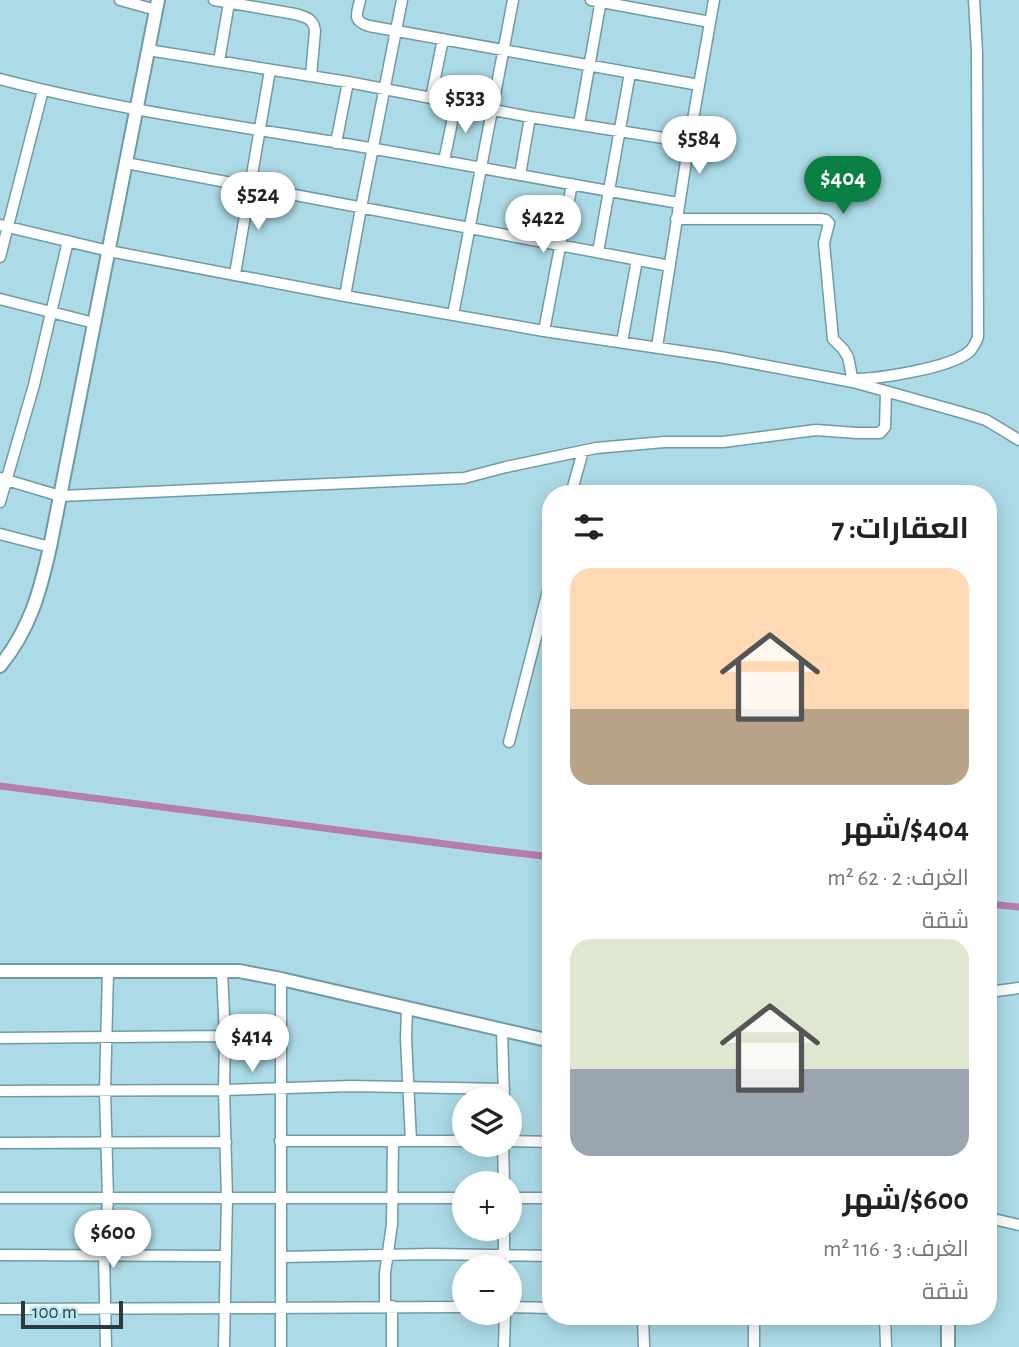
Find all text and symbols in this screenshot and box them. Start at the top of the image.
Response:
pin: $533 [424,76,506,135]
text: $533 [445,86,485,109]
pin: $584 [658,116,740,176]
text: $584 [677,127,721,150]
pin: $404 [802,156,884,216]
text: $404 [820,167,866,190]
pin: $524 [217,173,299,232]
text: $524 [237,183,279,206]
pin: $422 [502,196,584,255]
text: $422 [521,206,565,229]
icon: filters [570,508,608,546]
text: العقارات: 7 [831,514,969,544]
icon: home [707,614,833,740]
text: $404/شهر [842,814,969,844]
text: الغرف: 2 · 62 m² [827,867,969,890]
text: شقة [922,910,969,933]
icon: home [707,985,833,1111]
pin: $414 [211,1014,293,1074]
text: $414 [231,1025,273,1048]
map controls [452,1087,522,1325]
button: layers [452,1087,522,1157]
button: + [452,1171,522,1241]
text: $600/شهر [843,1185,969,1215]
pin: $600 [72,1210,154,1270]
text: $600 [90,1221,136,1244]
text: الغرف: 3 · 116 m² [823,1238,969,1261]
button: − [452,1255,522,1325]
text: شقة [922,1281,969,1304]
scale bar [21,1298,122,1330]
text: 100 m [32,1303,77,1322]

